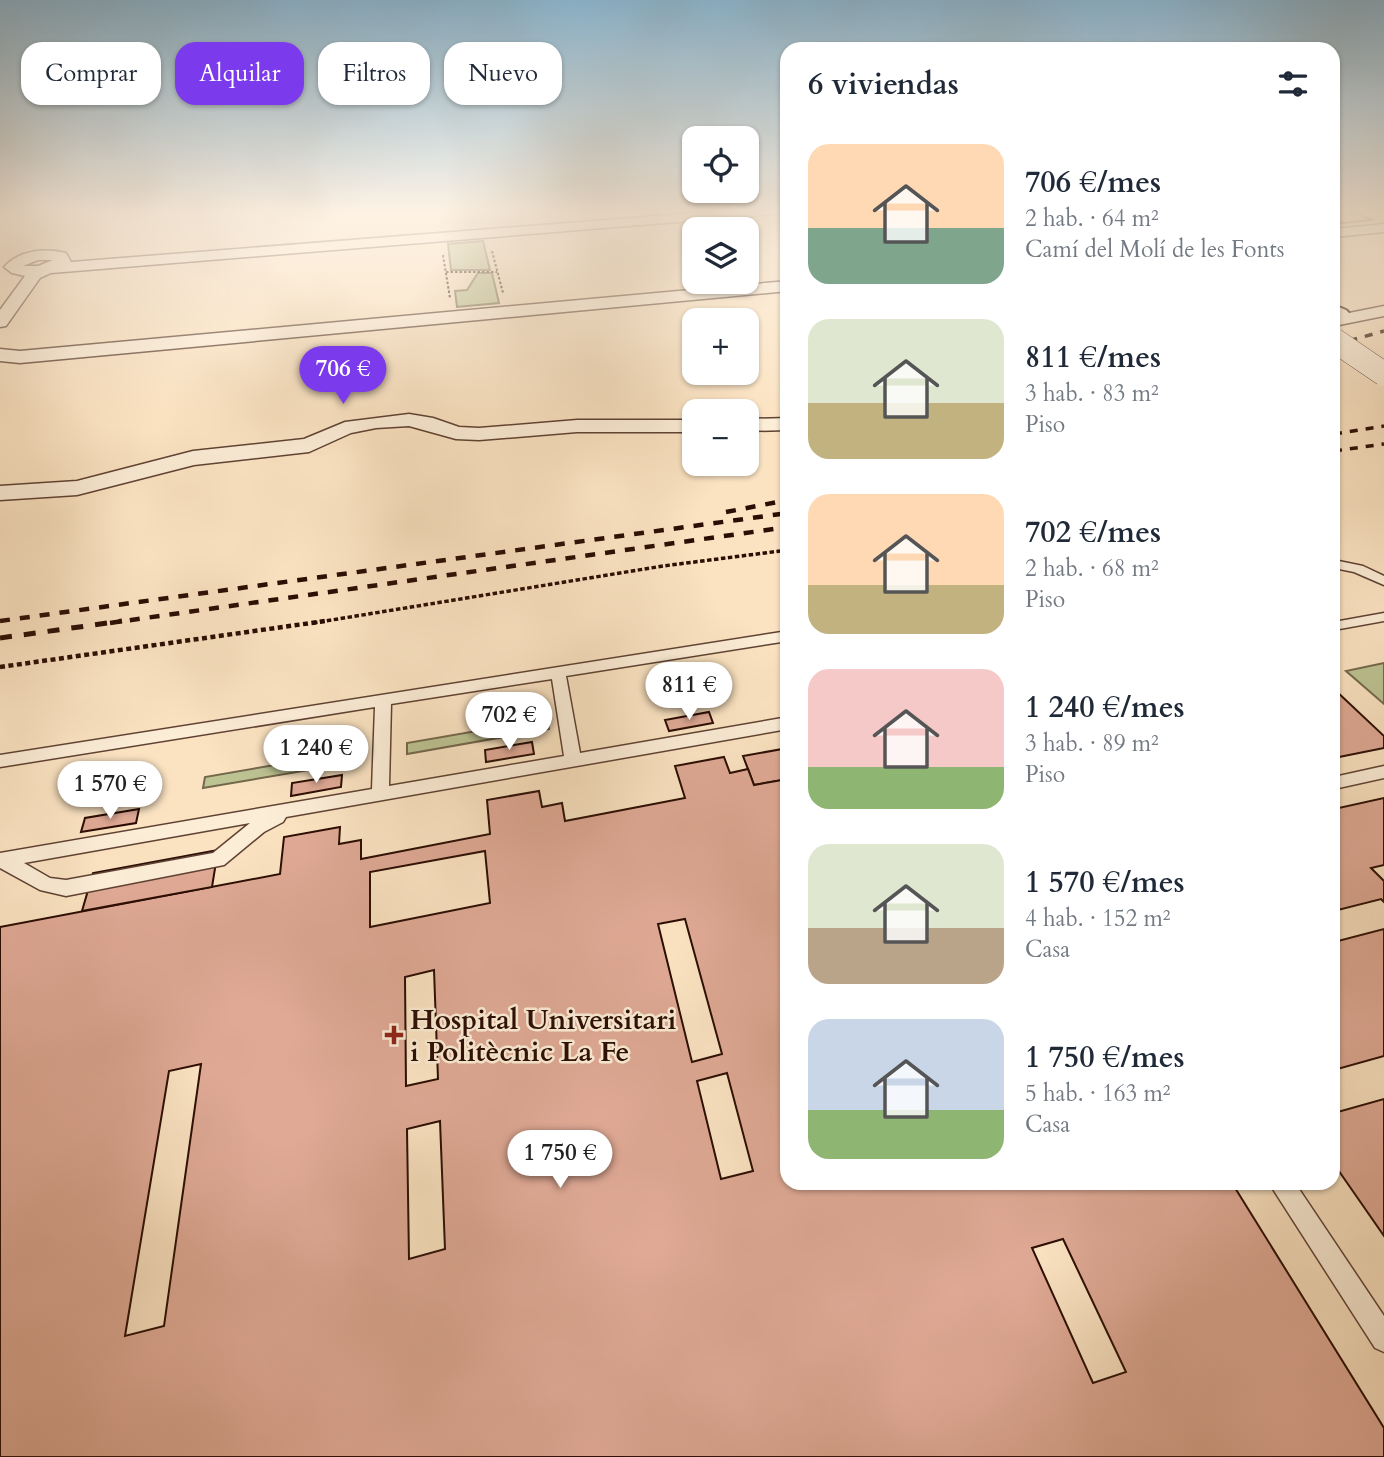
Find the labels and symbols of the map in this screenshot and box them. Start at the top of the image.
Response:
pin: 706 € [294,346,392,406]
pin: 811 € [640,662,738,722]
pin: 702 € [460,692,558,752]
pin: 1 240 € [251,726,381,785]
pin: 1 570 € [45,762,175,821]
place label: Hospital Universitari i Politècnic La Fe [410,1001,677,1071]
marker: Hospital Universitari i Politècnic La Fe [384,1025,404,1045]
pin: 1 750 € [495,1130,625,1190]

